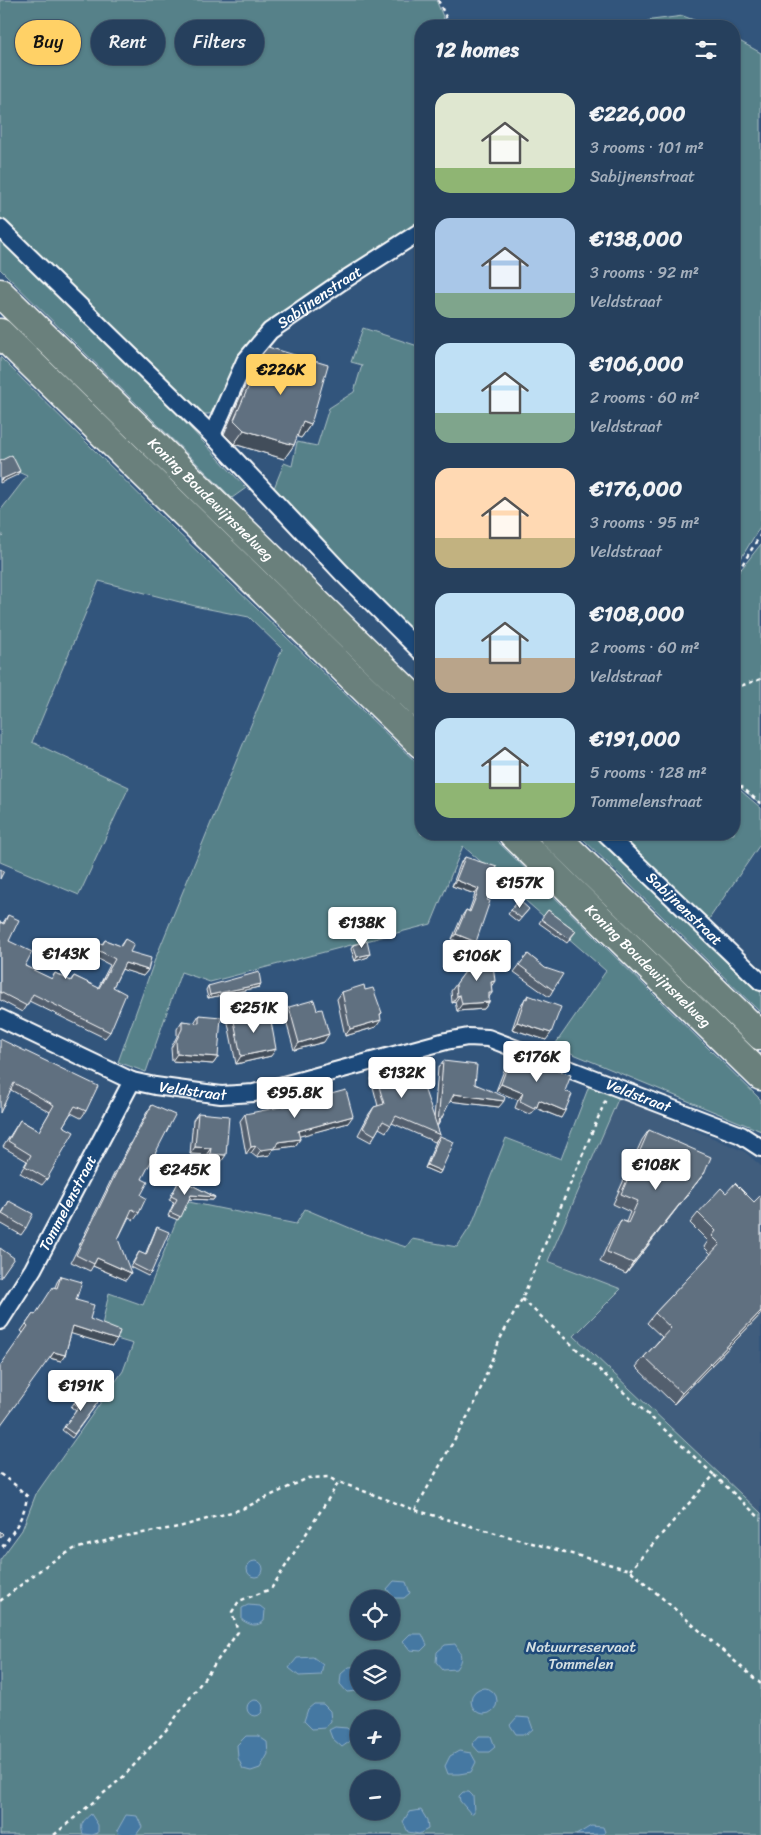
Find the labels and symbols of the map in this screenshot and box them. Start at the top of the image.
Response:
street label: Sabijnenstraat [271,259,368,336]
pin: €226K [246,354,316,396]
street label: Koning Boudewijnsnelweg [141,431,280,568]
street label: Sabijnenstraat [640,865,729,952]
pin: €157K [485,866,555,909]
street label: Koning Boudewijnsnelweg [579,898,718,1034]
pin: €138K [327,906,397,949]
pin: €143K [31,938,101,980]
pin: €106K [442,940,512,982]
pin: €251K [219,992,289,1034]
pin: €176K [502,1040,572,1083]
pin: €132K [367,1056,437,1099]
street label: Veldstraat [602,1071,676,1120]
street label: Veldstraat [158,1074,228,1108]
pin: €95.8K [254,1076,336,1119]
pin: €108K [621,1148,691,1191]
street label: Tommelenstraat [32,1150,104,1256]
pin: €245K [150,1154,220,1196]
pin: €191K [46,1370,116,1412]
park label: Natuurreservaat Tommelen [526,1634,636,1677]

